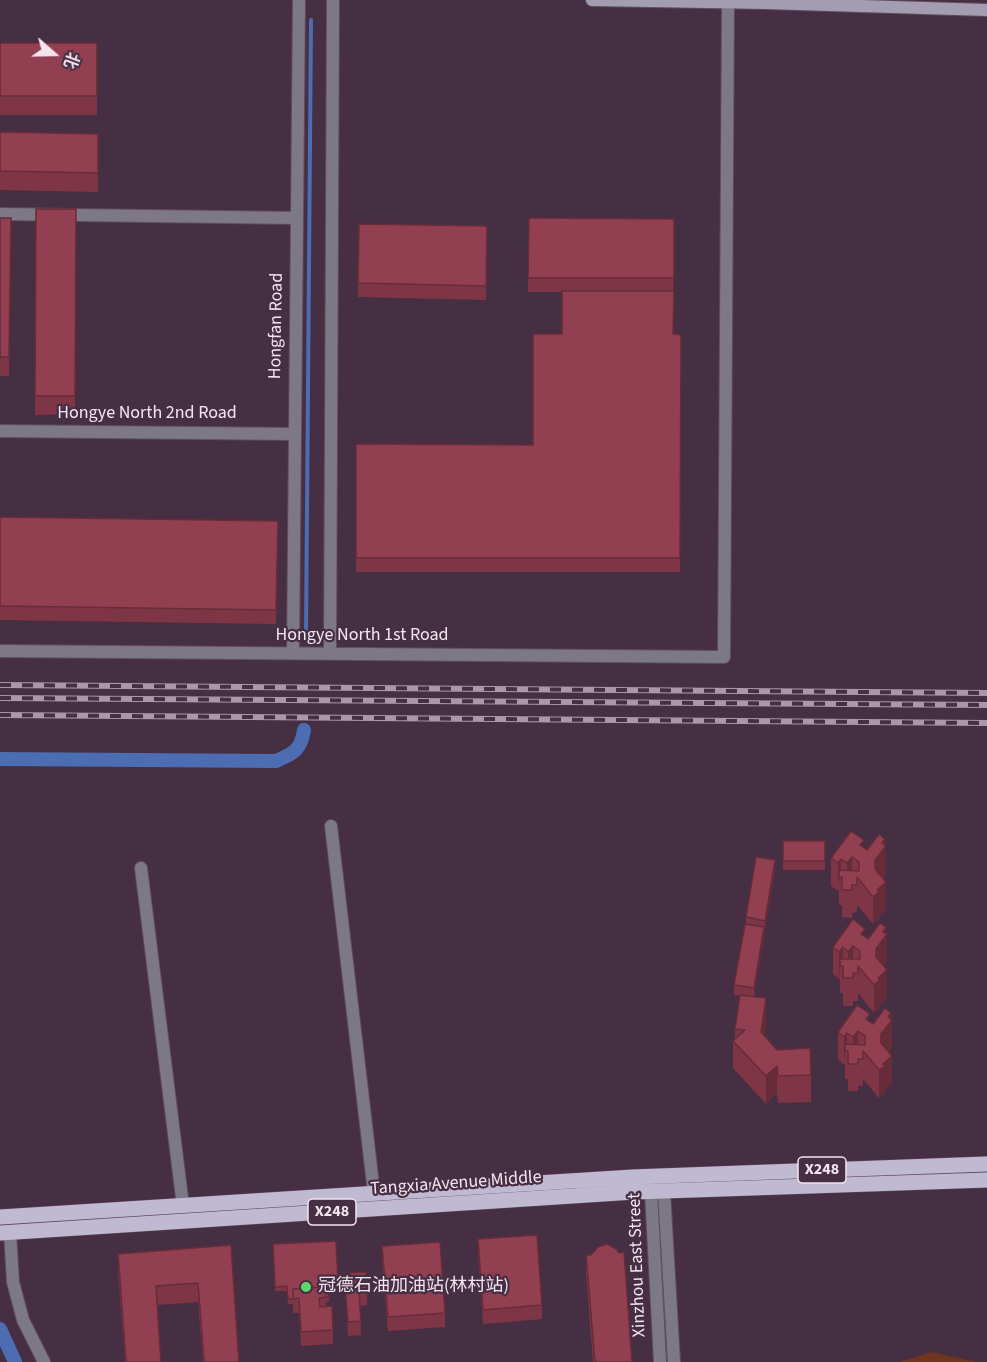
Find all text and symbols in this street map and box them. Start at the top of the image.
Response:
north arrow [24,24,84,84]
text: 北 [58,49,84,71]
street label: Hongfan Road [265,273,289,379]
street label: Hongye North 2nd Road [57,403,237,425]
street label: Hongye North 1st Road [275,625,449,647]
road number: X248 [798,1157,846,1183]
street label: Tangxia Avenue Middle [370,1167,542,1201]
street label: Xinzhou East Street [625,1192,651,1338]
road number: X248 [308,1199,356,1225]
place label: 冠德石油加油站(林村站) [318,1276,509,1298]
marker: 冠德石油加油站(林村站) [299,1280,313,1294]

